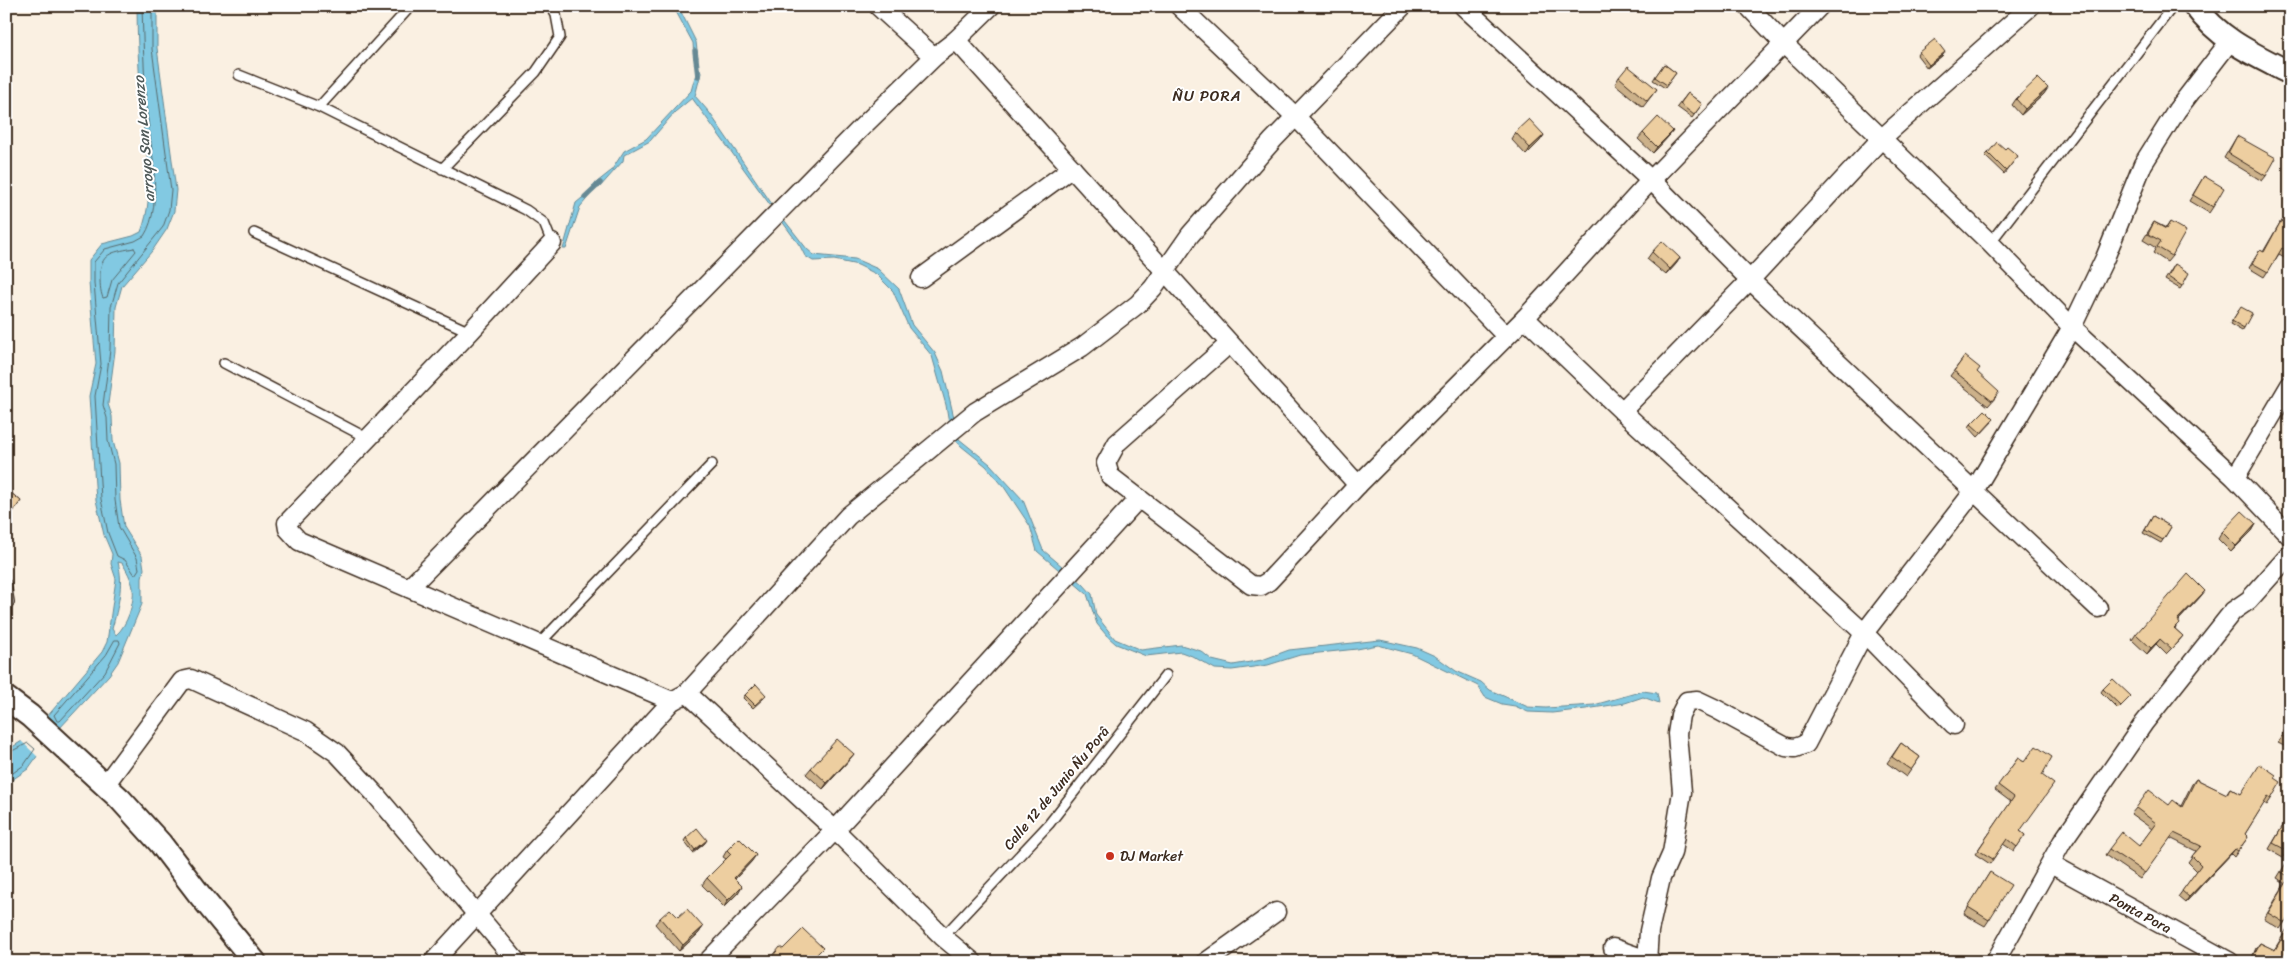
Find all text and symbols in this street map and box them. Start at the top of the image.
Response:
water label: arroyo San Lorenzo [125,74,162,203]
district label: ÑU PORA [1173,83,1242,109]
street label: Calle 12 de Junio Ñu Porâ [997,721,1116,856]
place label: DJ Market [1120,844,1184,869]
marker: DJ Market [1104,850,1116,862]
street label: Ponta Pora [2104,886,2176,941]

